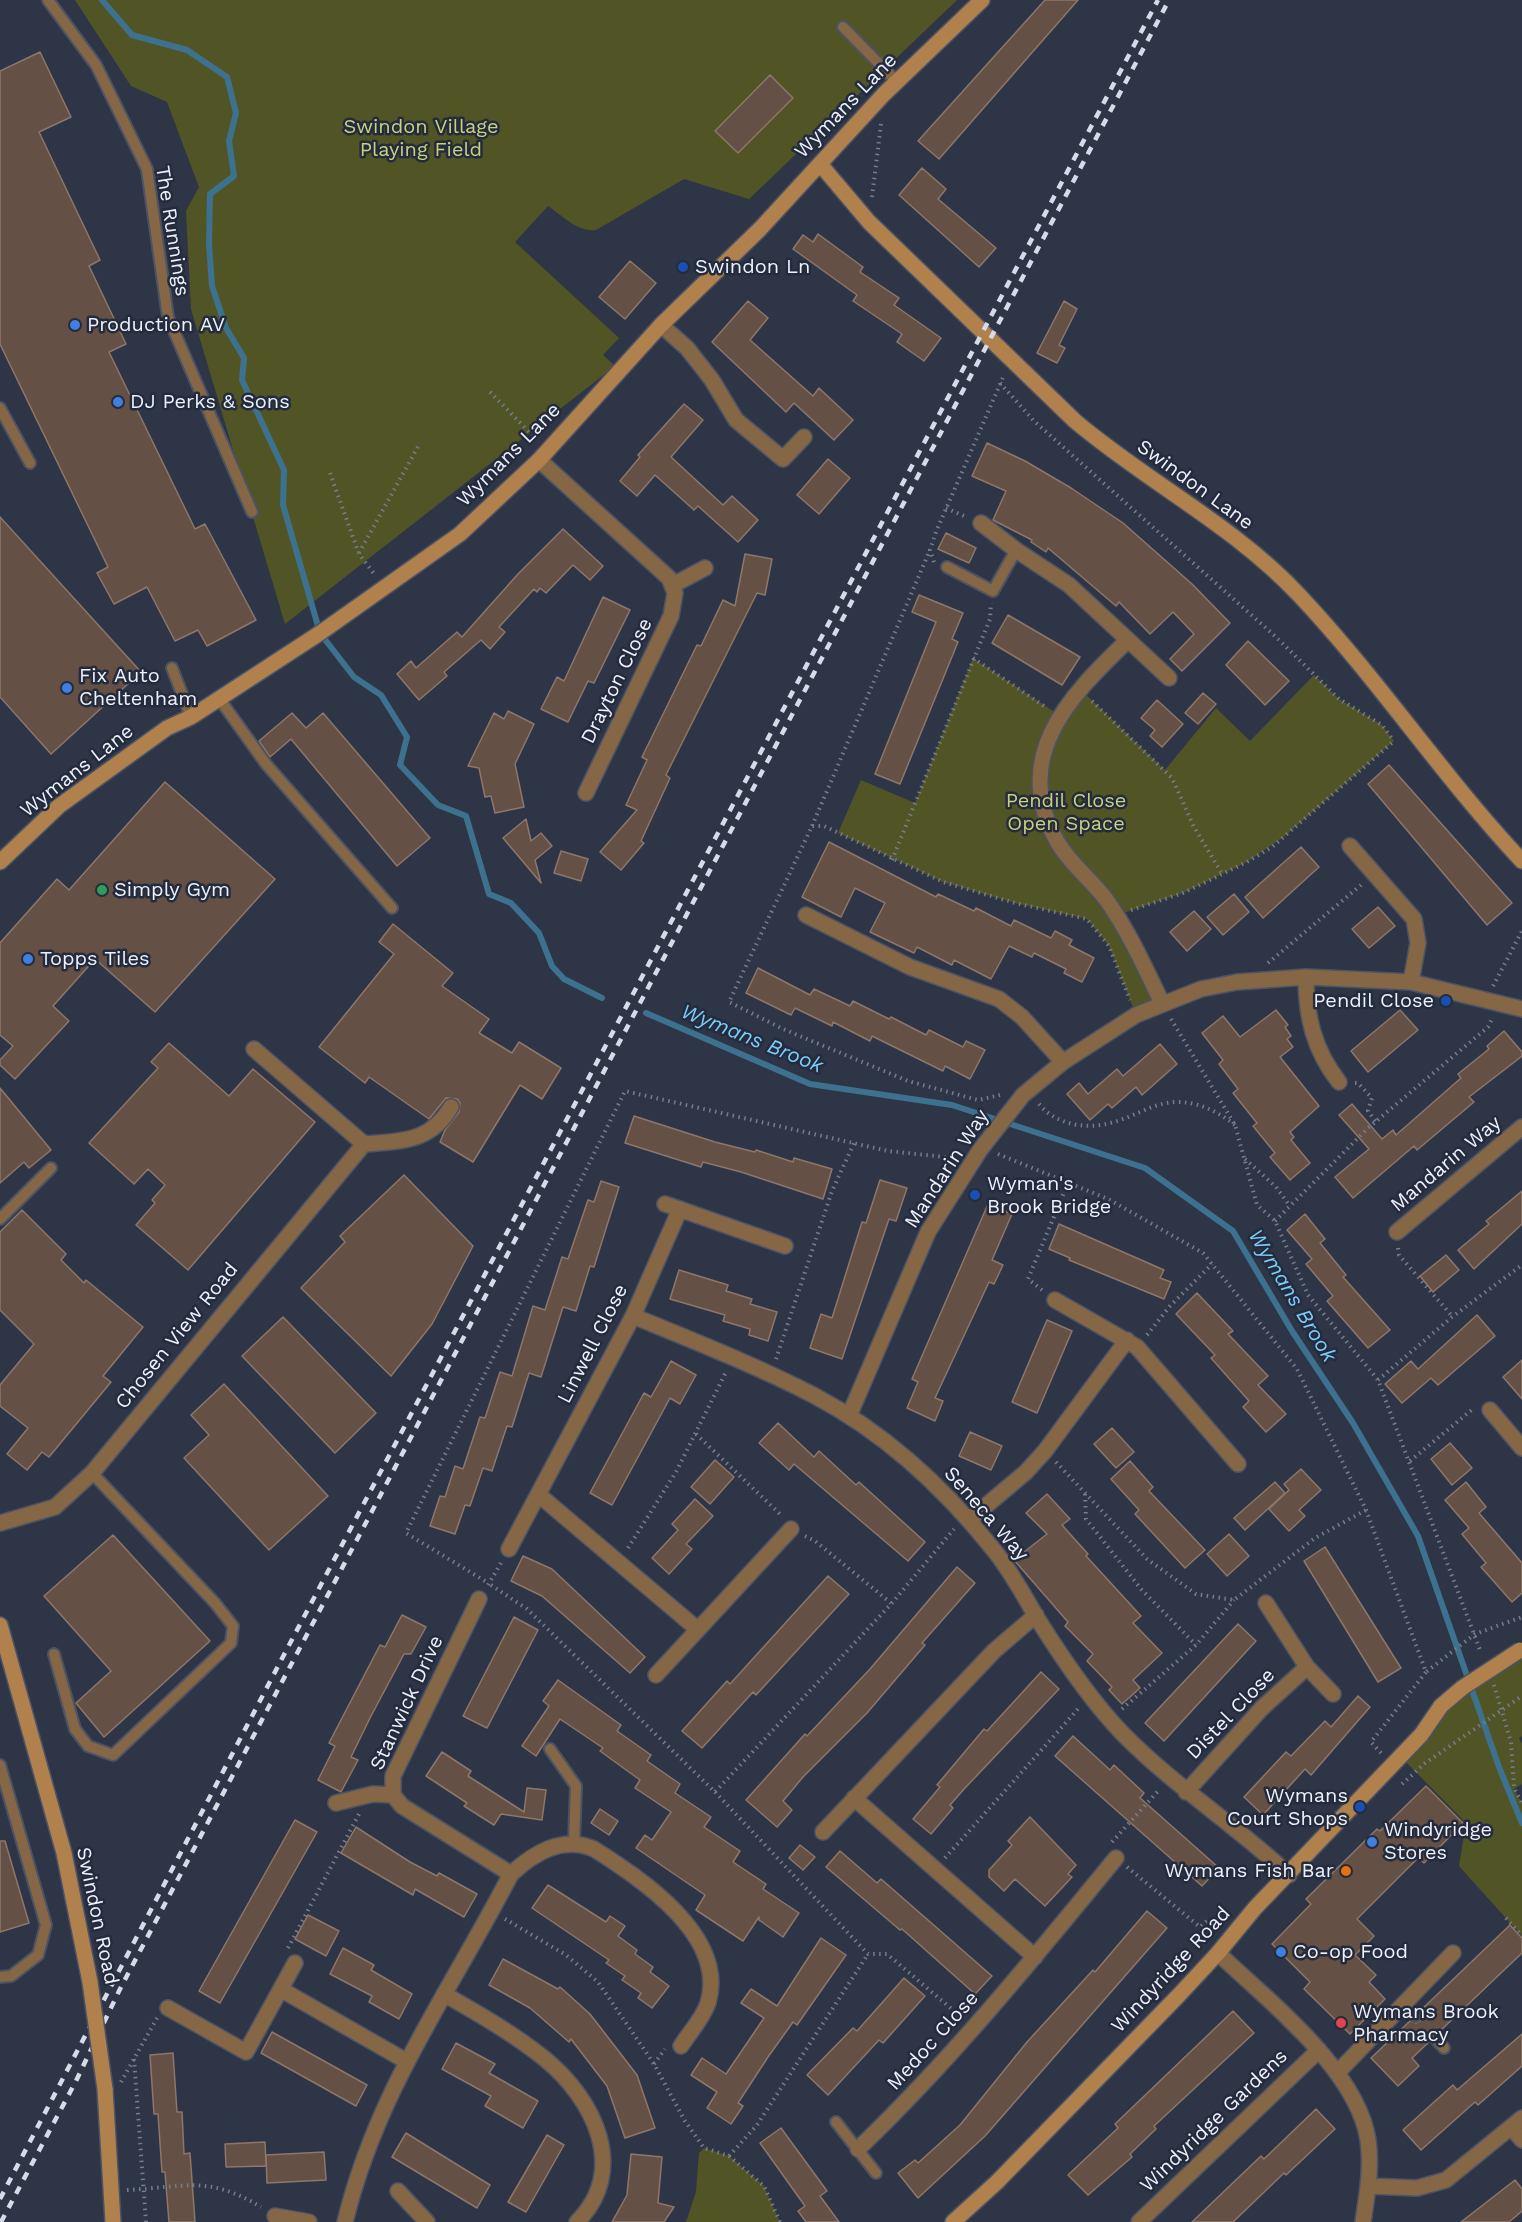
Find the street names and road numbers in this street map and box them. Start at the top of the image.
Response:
street label: Wymans Lane [790,48,902,164]
street label: The Runnings [150,164,194,298]
street label: Wymans Lane [452,398,566,512]
street label: Swindon Lane [1132,435,1258,535]
street label: Drayton Close [576,614,658,748]
street label: Wymans Lane [16,719,138,823]
street label: Mandarin Way [900,1105,994,1233]
street label: Mandarin Way [1386,1111,1506,1217]
street label: Chosen View Road [111,1258,243,1414]
street label: Linwell Close [553,1280,633,1408]
street label: Seneca Way [939,1462,1033,1566]
street label: Stanwick Drive [365,1632,449,1774]
street label: Distel Close [1182,1664,1280,1764]
street label: Swindon Road [71,1845,123,1987]
street label: Windyridge Road [1106,1902,1236,2038]
street label: Medoc Close [882,1987,984,2095]
street label: Windyridge Gardens [1135,2044,1293,2198]

